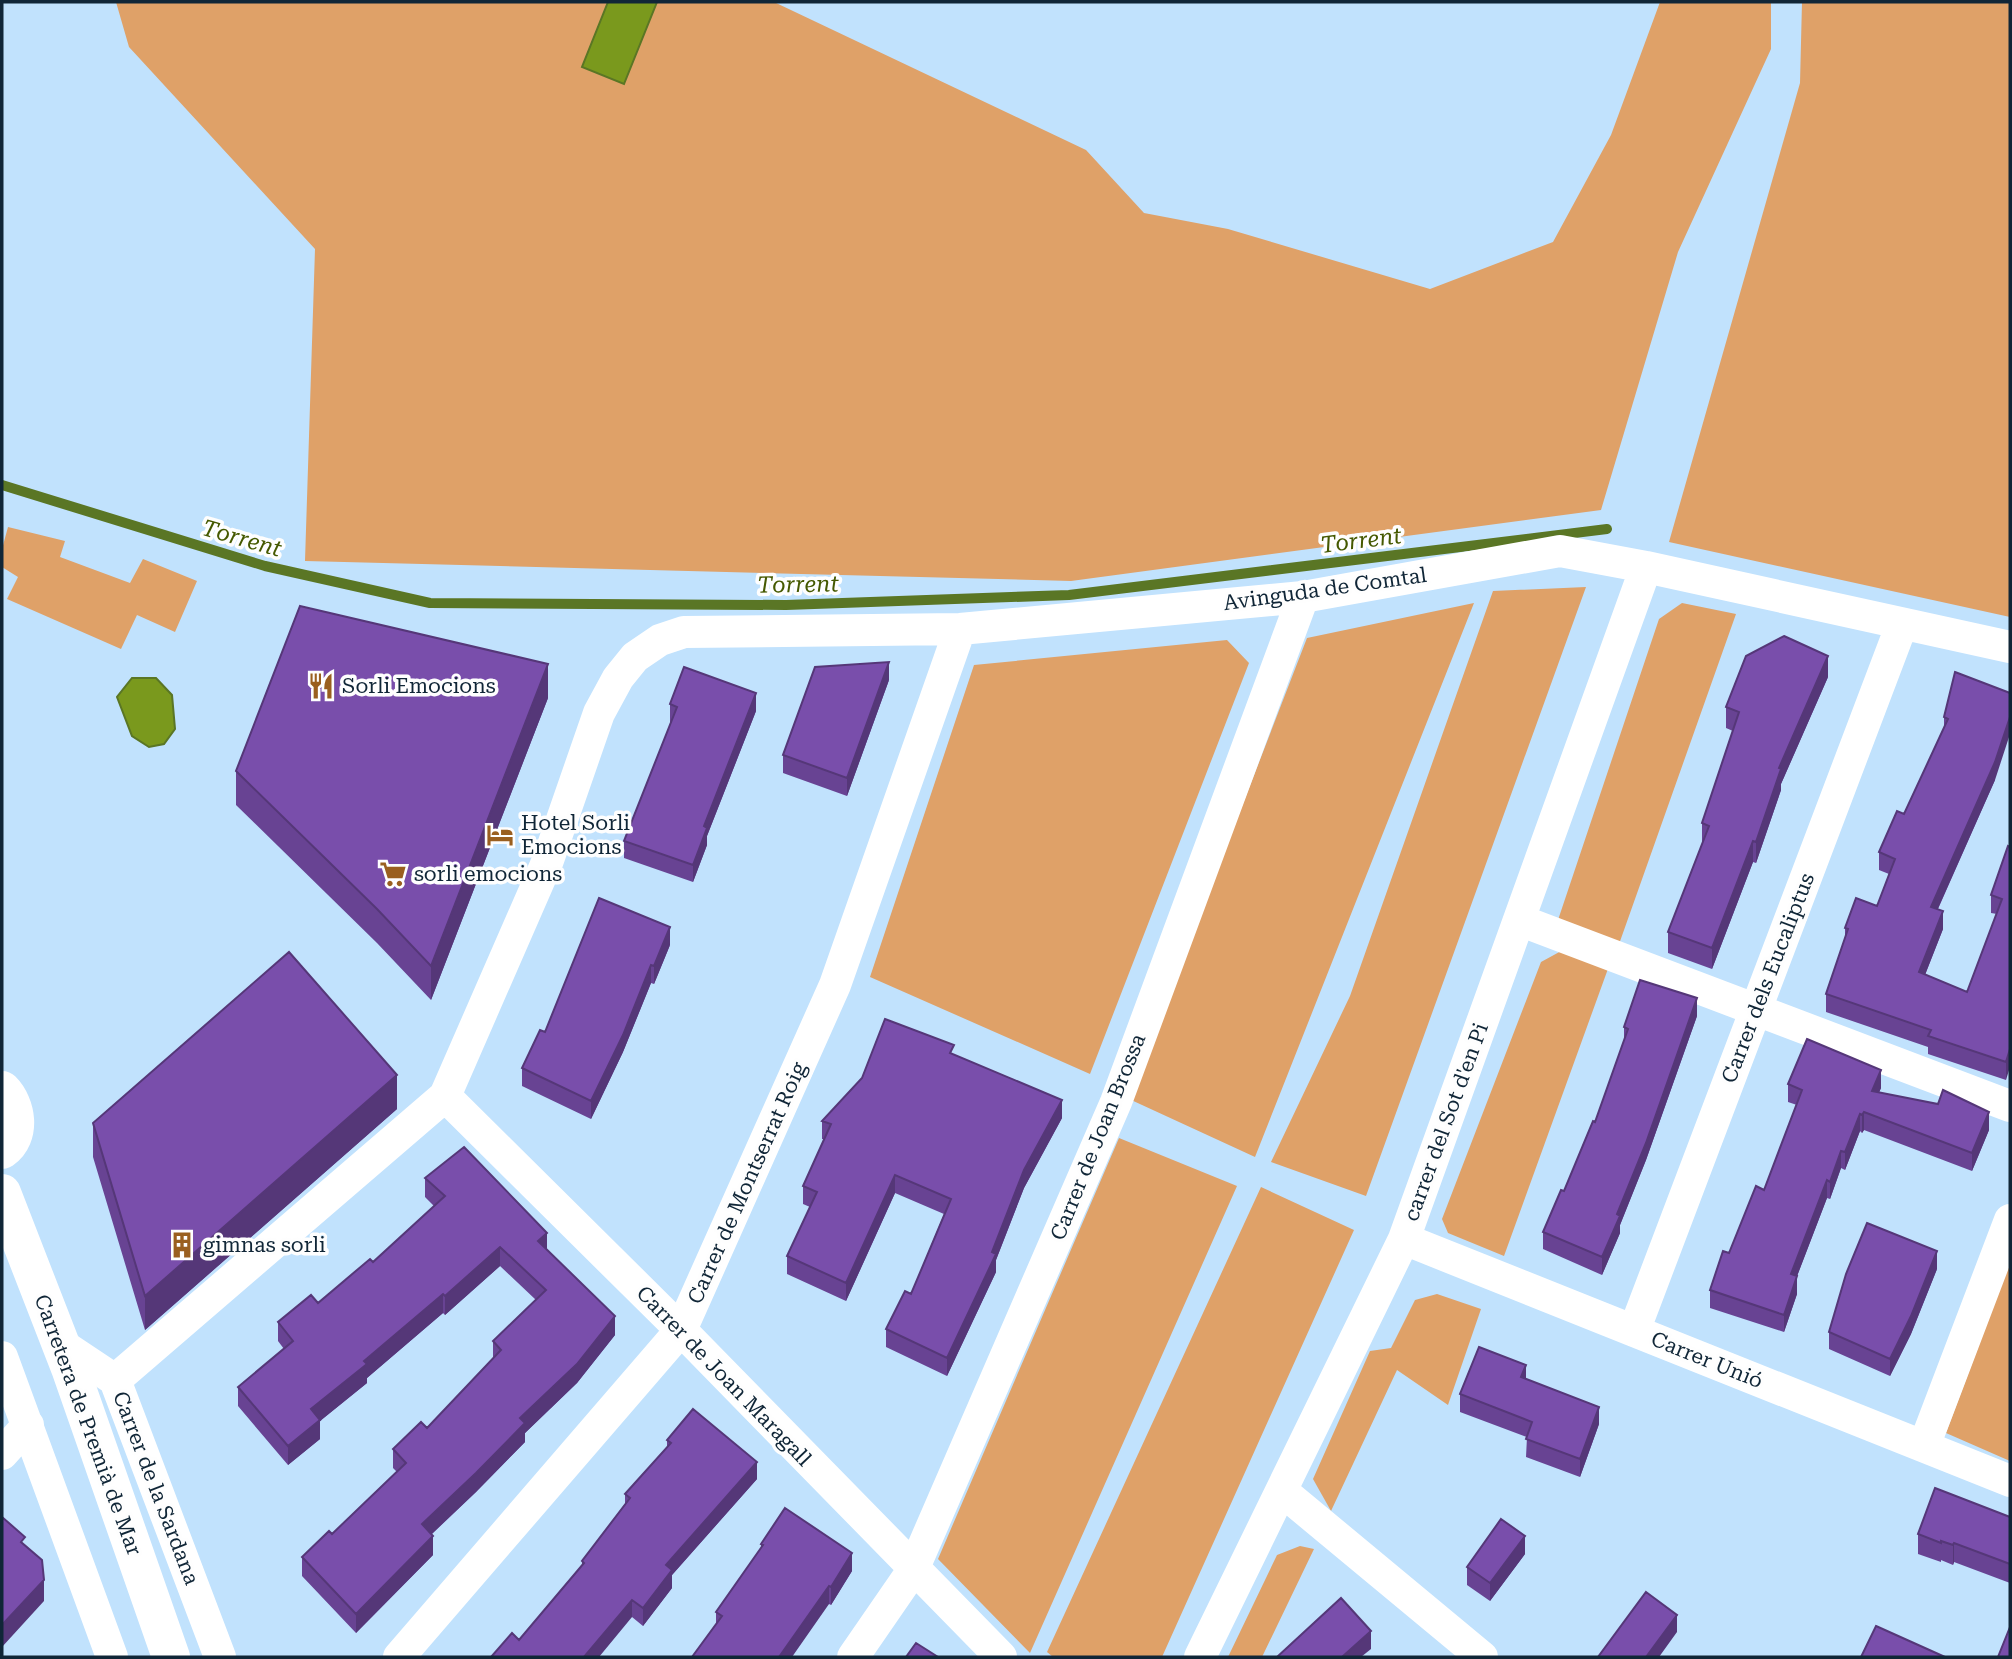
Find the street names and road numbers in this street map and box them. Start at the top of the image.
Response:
street label: Avinguda de Comtal [1222,563,1429,615]
street label: Carrer dels Eucaliptus [1717,870,1819,1086]
street label: carrer del Sot d'en Pi [1399,1019,1493,1224]
street label: Carrer de Joan Brossa [1046,1030,1151,1244]
street label: Carrer de Montserrat Roig [683,1058,811,1308]
street label: Carrer de Joan Maragall [632,1281,817,1471]
street label: Carretera de Premià de Mar [30,1291,147,1559]
street label: Carrer Unió [1648,1327,1766,1393]
street label: Carrer de la Sardana [108,1388,204,1589]

